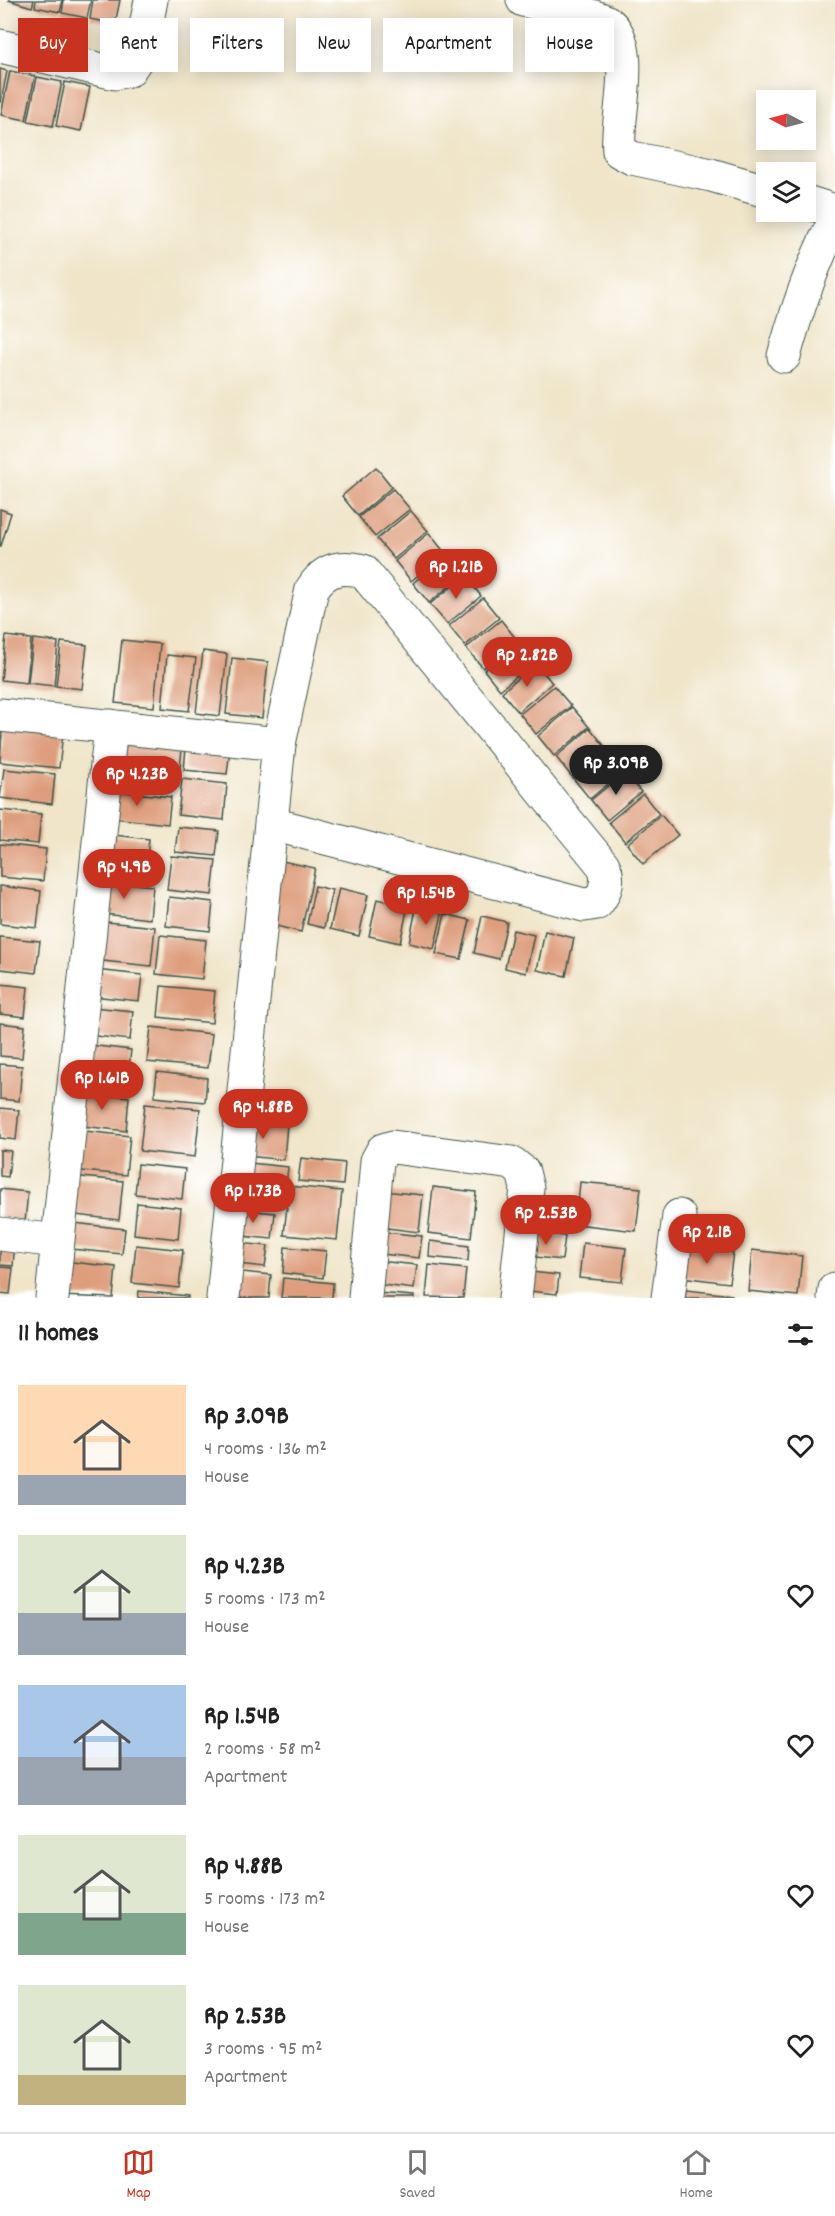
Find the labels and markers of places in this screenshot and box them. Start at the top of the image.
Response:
pin: Rp 1.21B [394,549,518,600]
pin: Rp 2.82B [465,637,589,688]
pin: Rp 3.09B [554,745,678,796]
pin: Rp 4.23B [75,756,199,807]
pin: Rp 4.9B [69,849,179,900]
pin: Rp 1.54B [364,875,488,926]
pin: Rp 1.61B [40,1060,164,1111]
pin: Rp 4.88B [201,1089,325,1140]
pin: Rp 1.73B [191,1173,315,1224]
pin: Rp 2.53B [484,1195,608,1246]
pin: Rp 2.1B [652,1214,762,1265]

